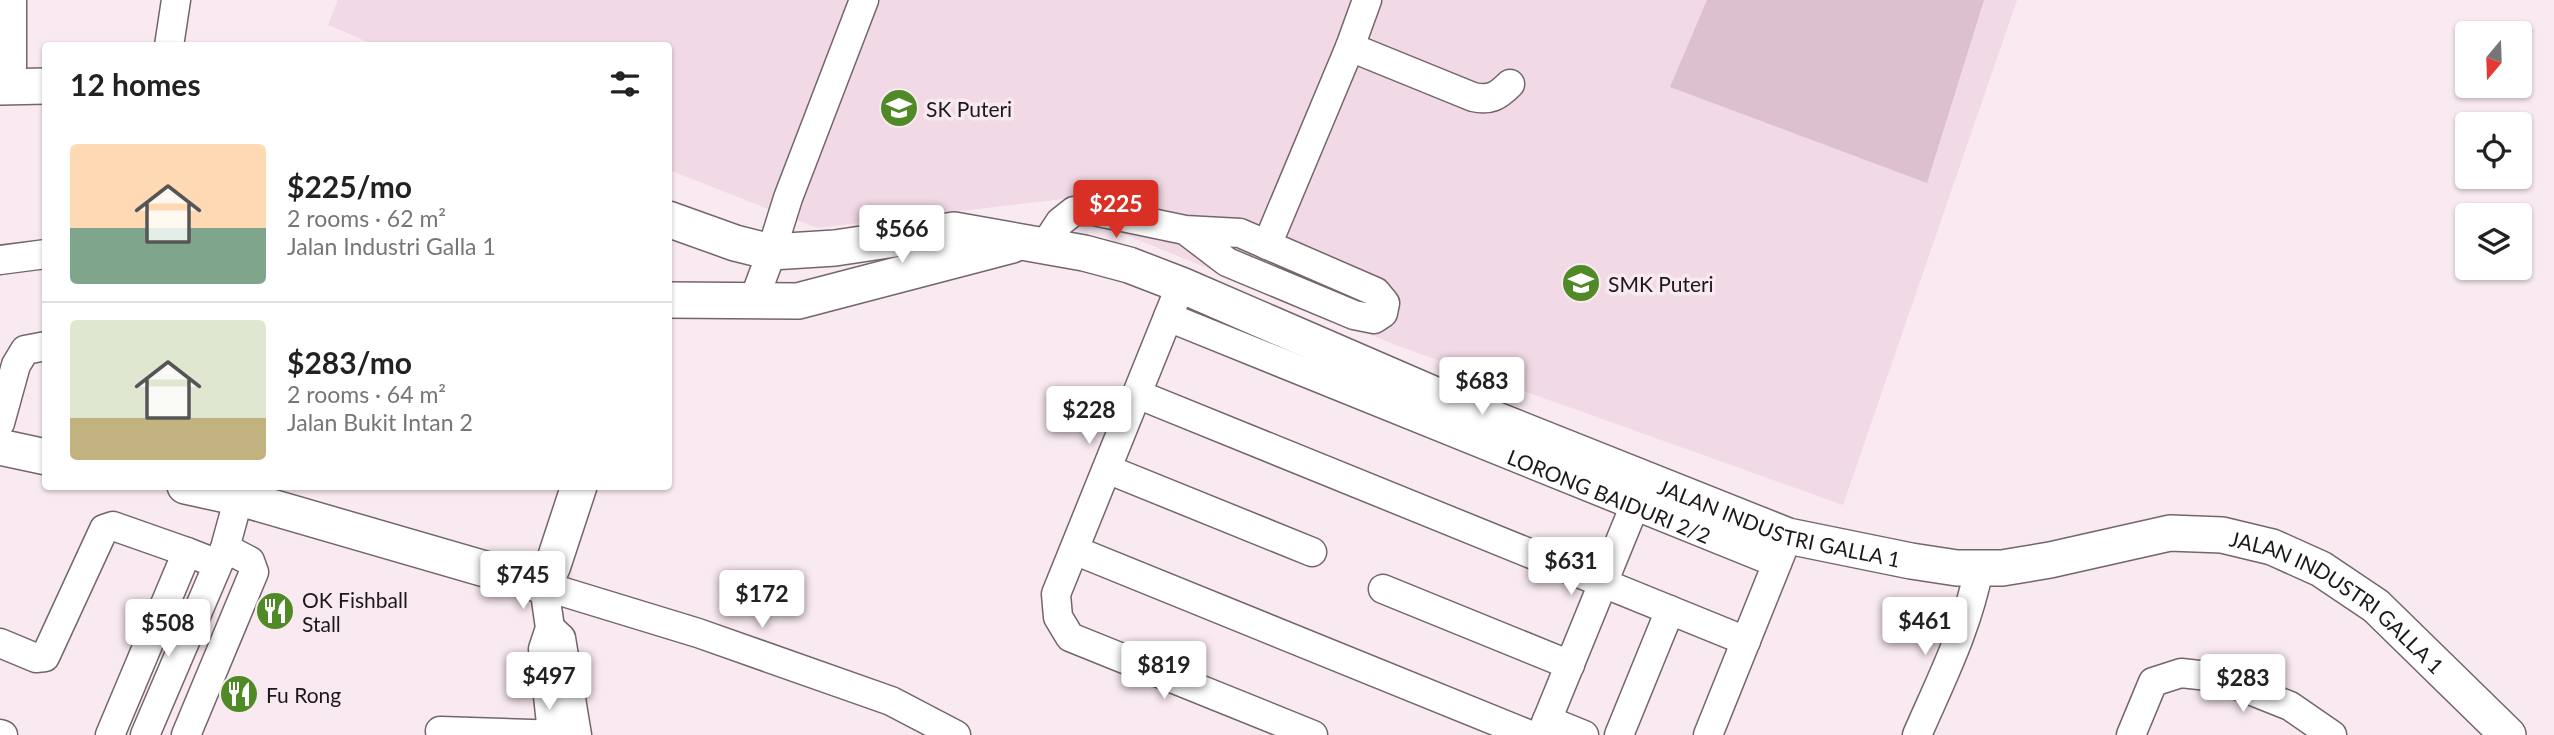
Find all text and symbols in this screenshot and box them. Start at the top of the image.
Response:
north arrow [2455,21,2532,98]
map controls [2455,21,2532,280]
icon: filters [606,65,644,103]
text: 12 homes [70,66,201,102]
school or university icon: SK Puteri [878,87,920,129]
place label: SK Puteri [926,96,1012,121]
button: locate [2455,112,2532,189]
text: $225/mo [287,168,412,204]
icon: home [126,172,210,256]
pin: $225 [1075,180,1157,240]
text: $225 [1089,189,1143,217]
button: layers [2455,203,2532,280]
text: 2 rooms · 62 m² [287,204,446,232]
pin: $566 [861,205,943,265]
text: $566 [875,214,929,242]
text: Jalan Industri Galla 1 [287,232,496,260]
school or university icon: SMK Puteri [1560,262,1602,304]
place label: SMK Puteri [1608,271,1714,296]
text: $283/mo [287,344,412,380]
icon: home [126,348,210,432]
pin: $683 [1441,358,1523,417]
text: $683 [1455,366,1509,394]
text: 2 rooms · 64 m² [287,380,446,408]
pin: $228 [1048,386,1130,446]
text: $228 [1062,395,1116,423]
text: Jalan Bukit Intan 2 [287,408,473,436]
street label: LORONG BAIDURI 2/2 [1504,443,1715,547]
street label: JALAN INDUSTRI GALLA 1 [1655,473,1903,571]
street label: JALAN INDUSTRI GALLA 1 [2228,525,2449,678]
pin: $631 [1530,538,1612,597]
text: $631 [1544,546,1598,574]
pin: $745 [482,552,564,611]
text: $745 [496,560,550,588]
pin: $172 [721,570,803,630]
text: $172 [735,579,789,607]
place label: OK Fishball Stall [302,587,408,636]
restaurant icon: OK Fishball Stall [254,590,296,632]
pin: $461 [1884,598,1966,657]
pin: $508 [127,600,209,659]
text: $461 [1898,606,1952,634]
text: $508 [141,608,195,636]
pin: $819 [1123,642,1205,701]
text: $819 [1137,650,1191,678]
pin: $497 [508,652,590,712]
pin: $283 [2202,654,2284,714]
text: $497 [522,661,576,689]
text: $283 [2216,663,2270,691]
restaurant icon: Fu Rong [218,673,260,715]
place label: Fu Rong [266,682,341,707]

